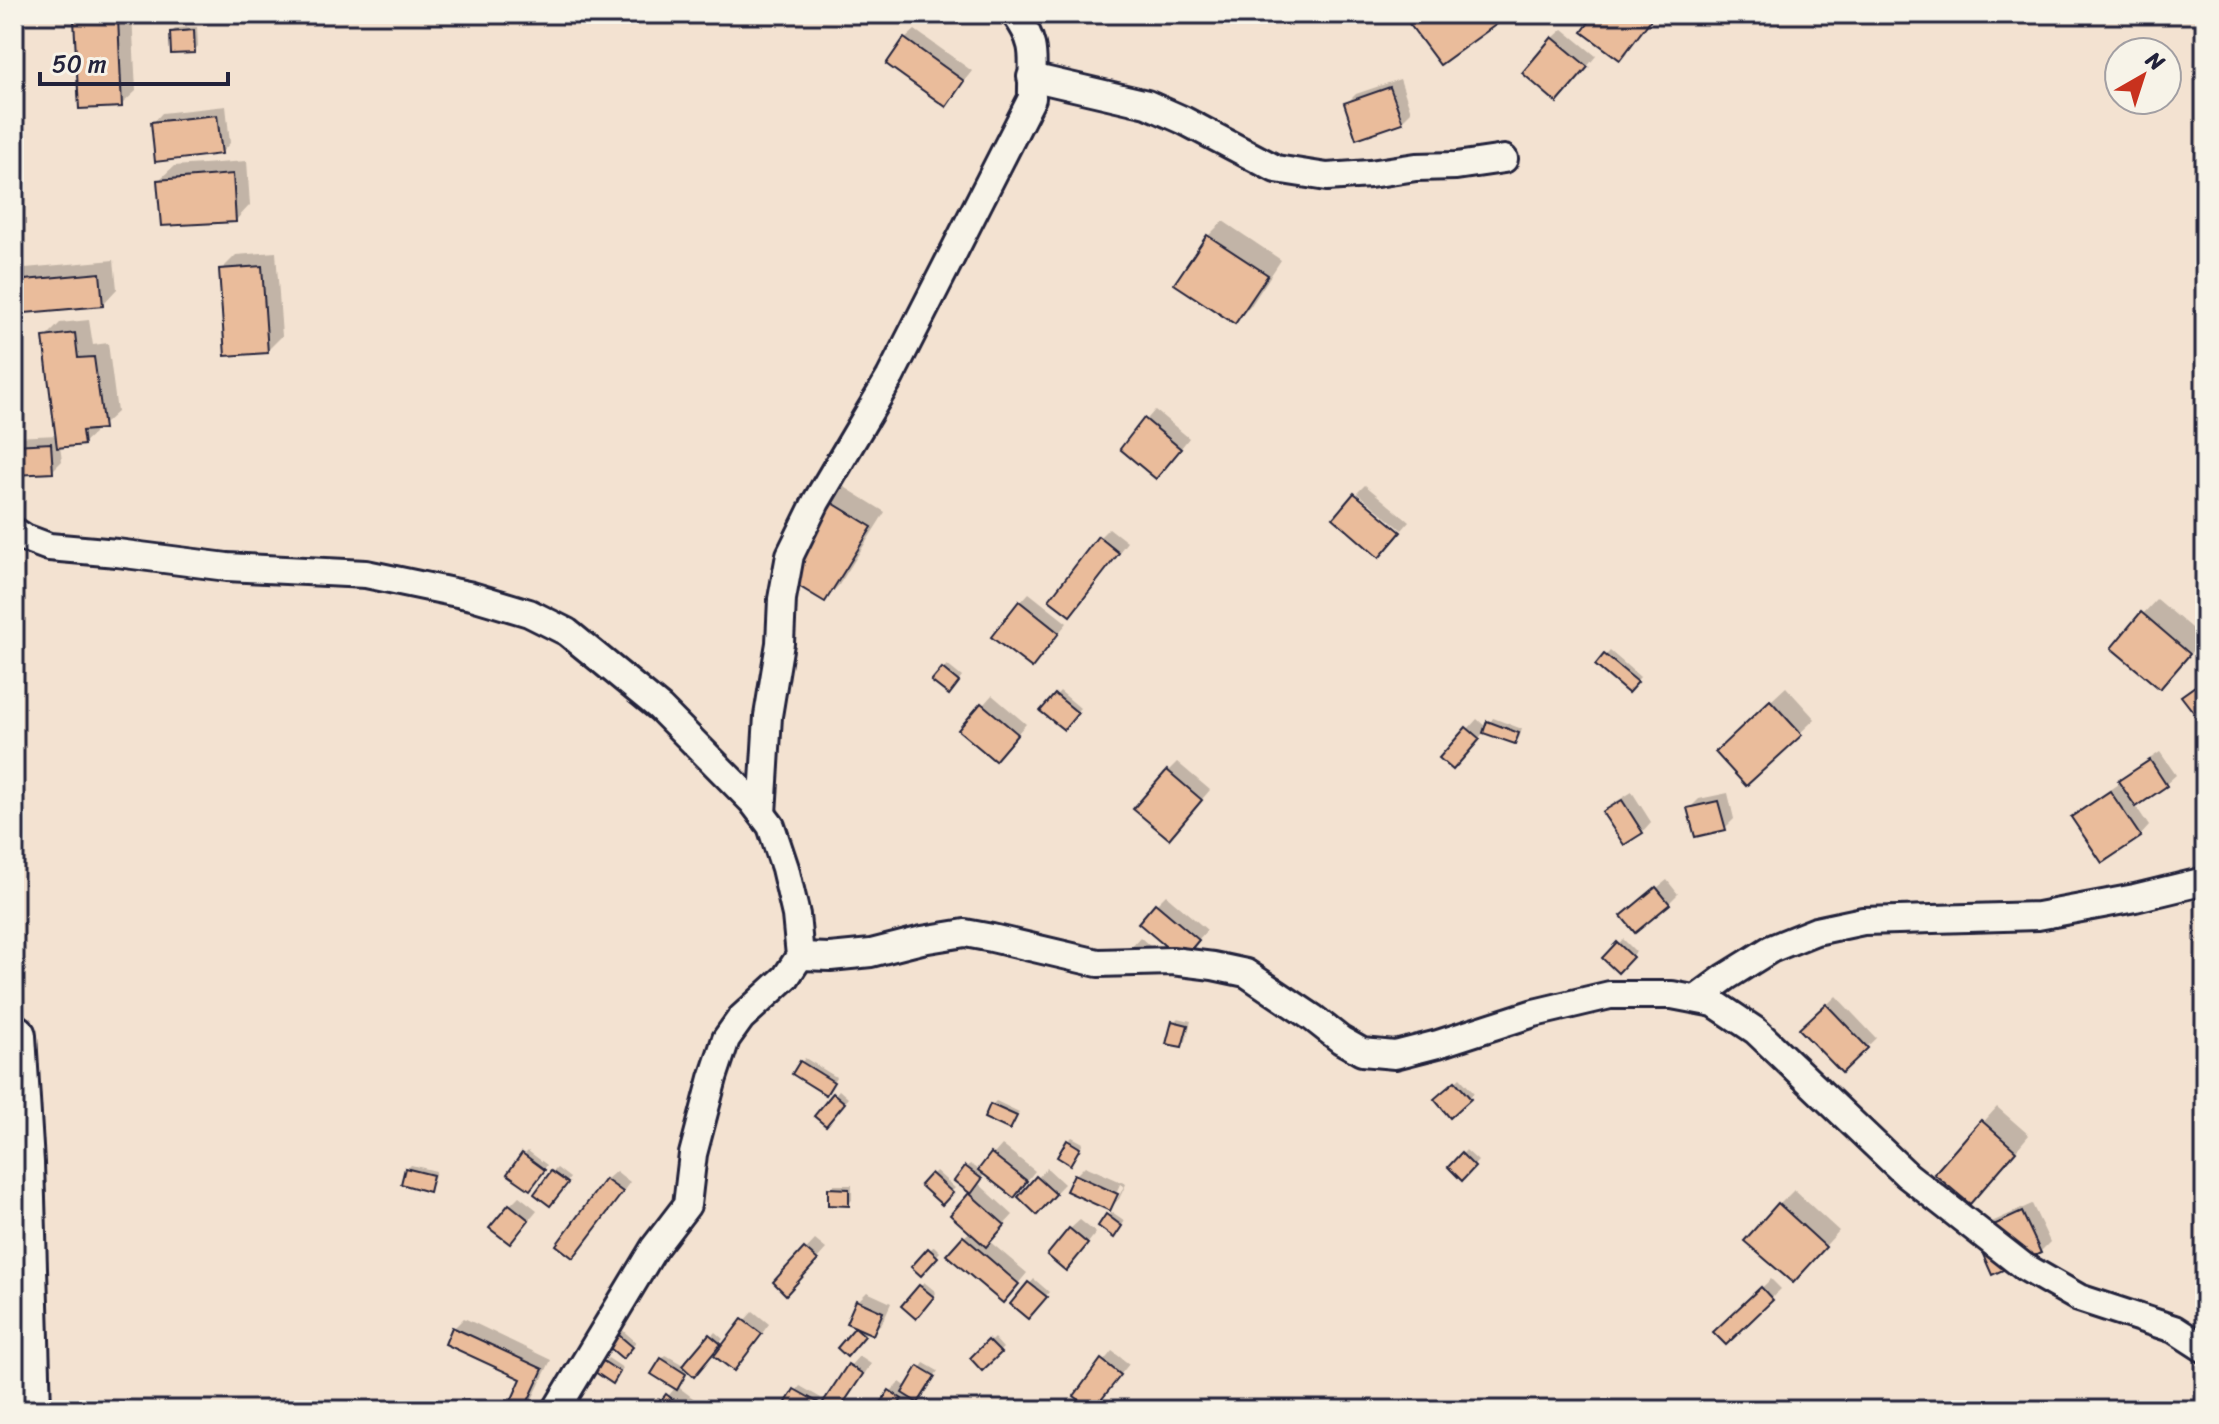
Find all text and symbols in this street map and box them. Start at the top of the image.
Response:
scale bar [40,36,228,86]
north arrow [2103,36,2183,116]
text: N [2136,40,2174,81]
text: 50 m [52,43,107,85]

